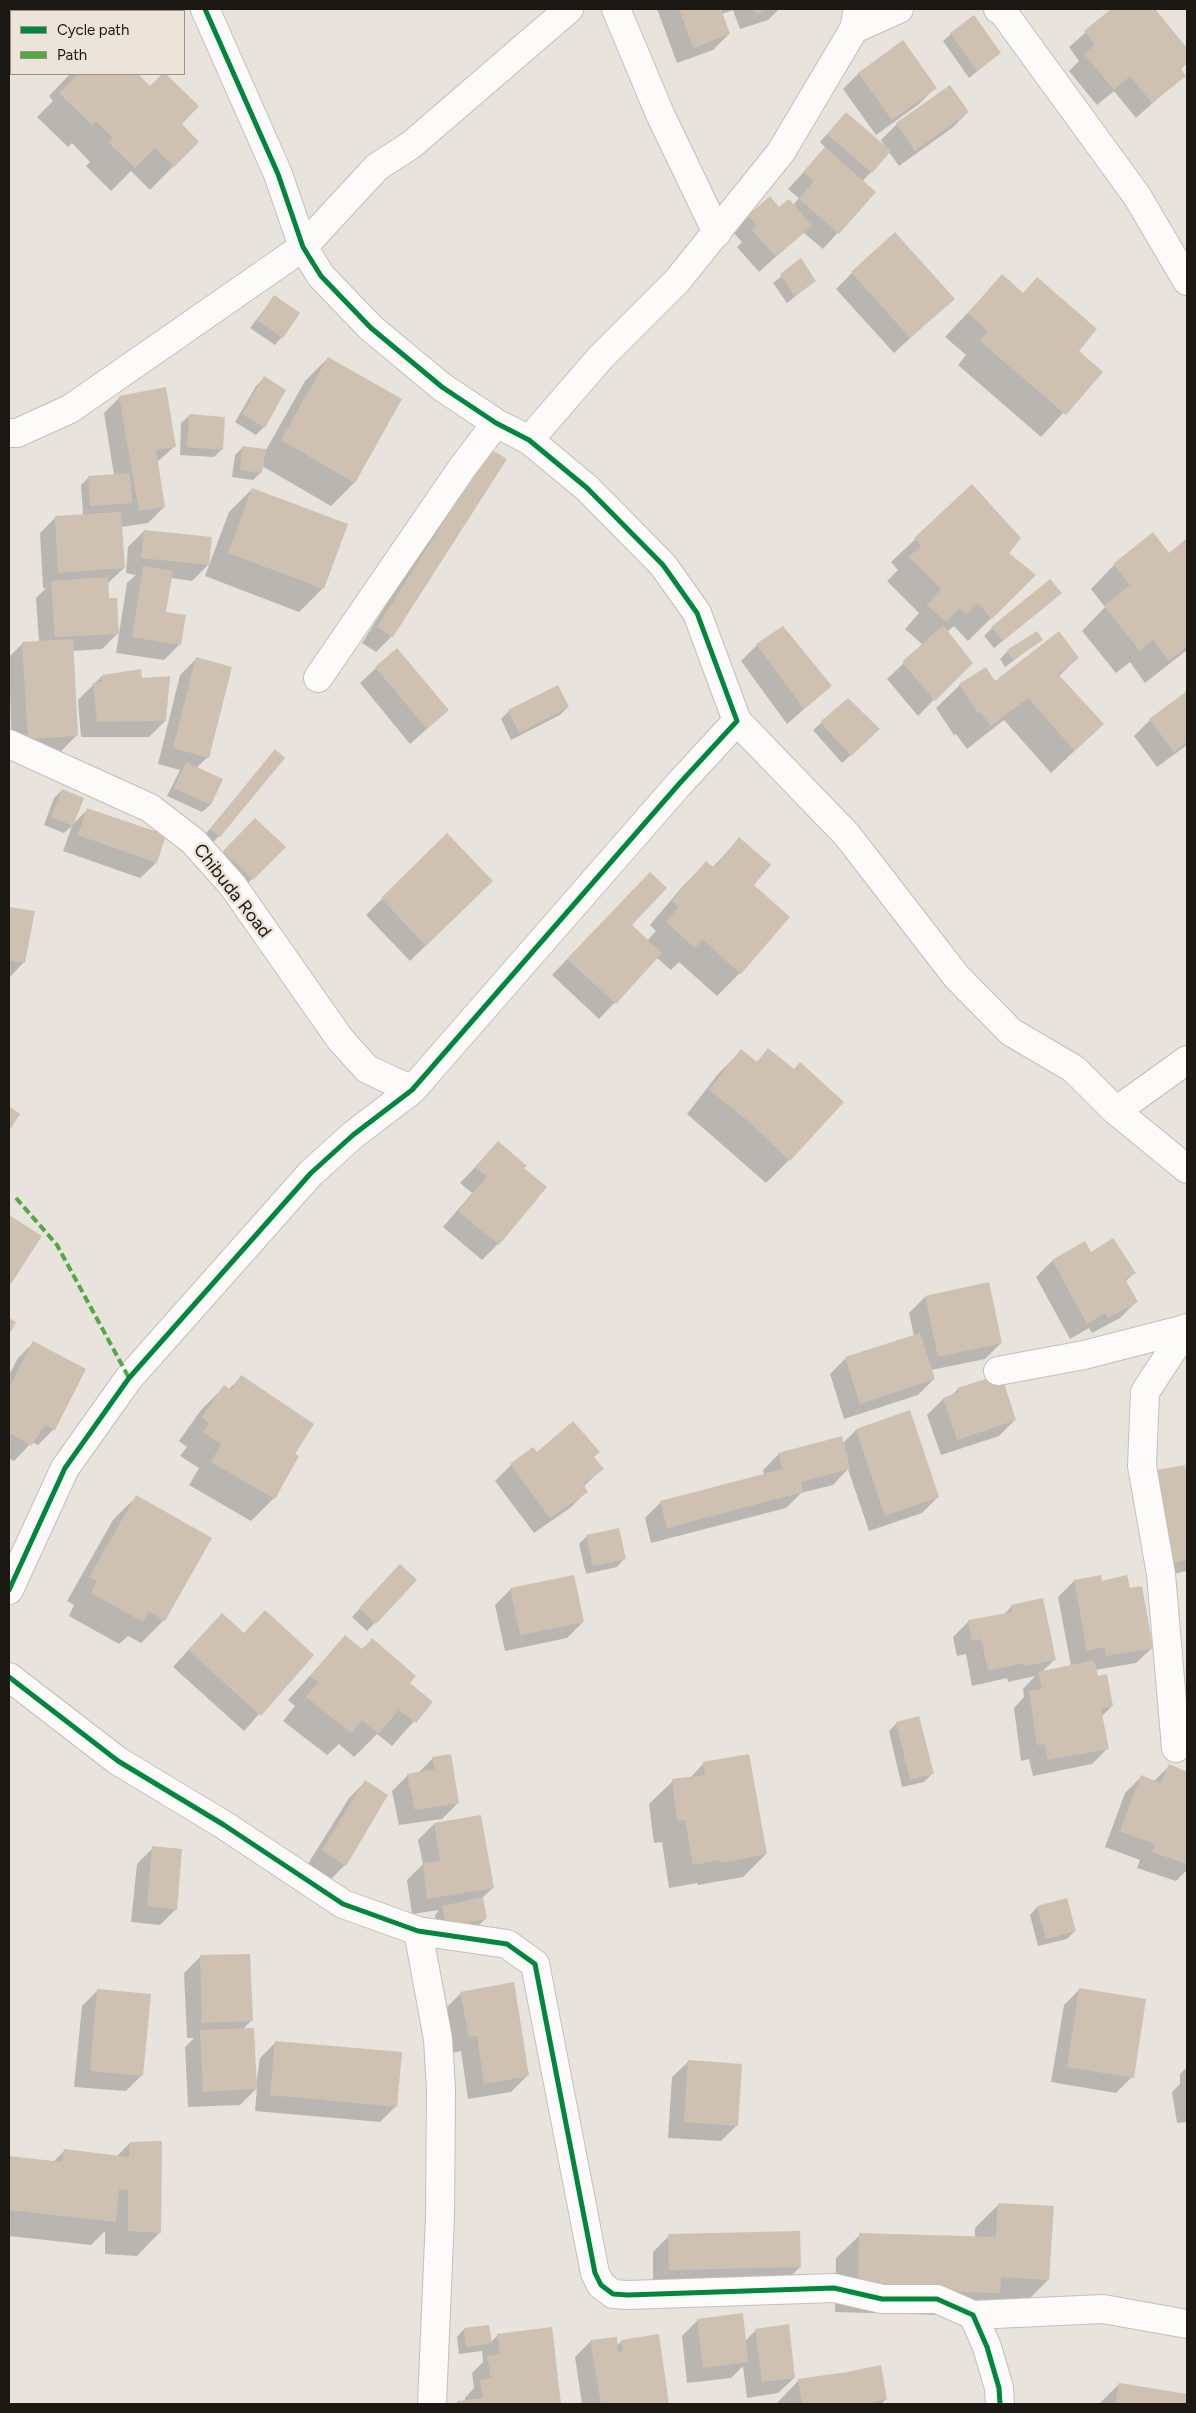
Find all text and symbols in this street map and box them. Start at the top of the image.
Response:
legend [10,10,185,75]
text: Cycle path [57,21,129,39]
text: Path [57,46,87,64]
street label: Chibuda Road [189,840,275,942]

